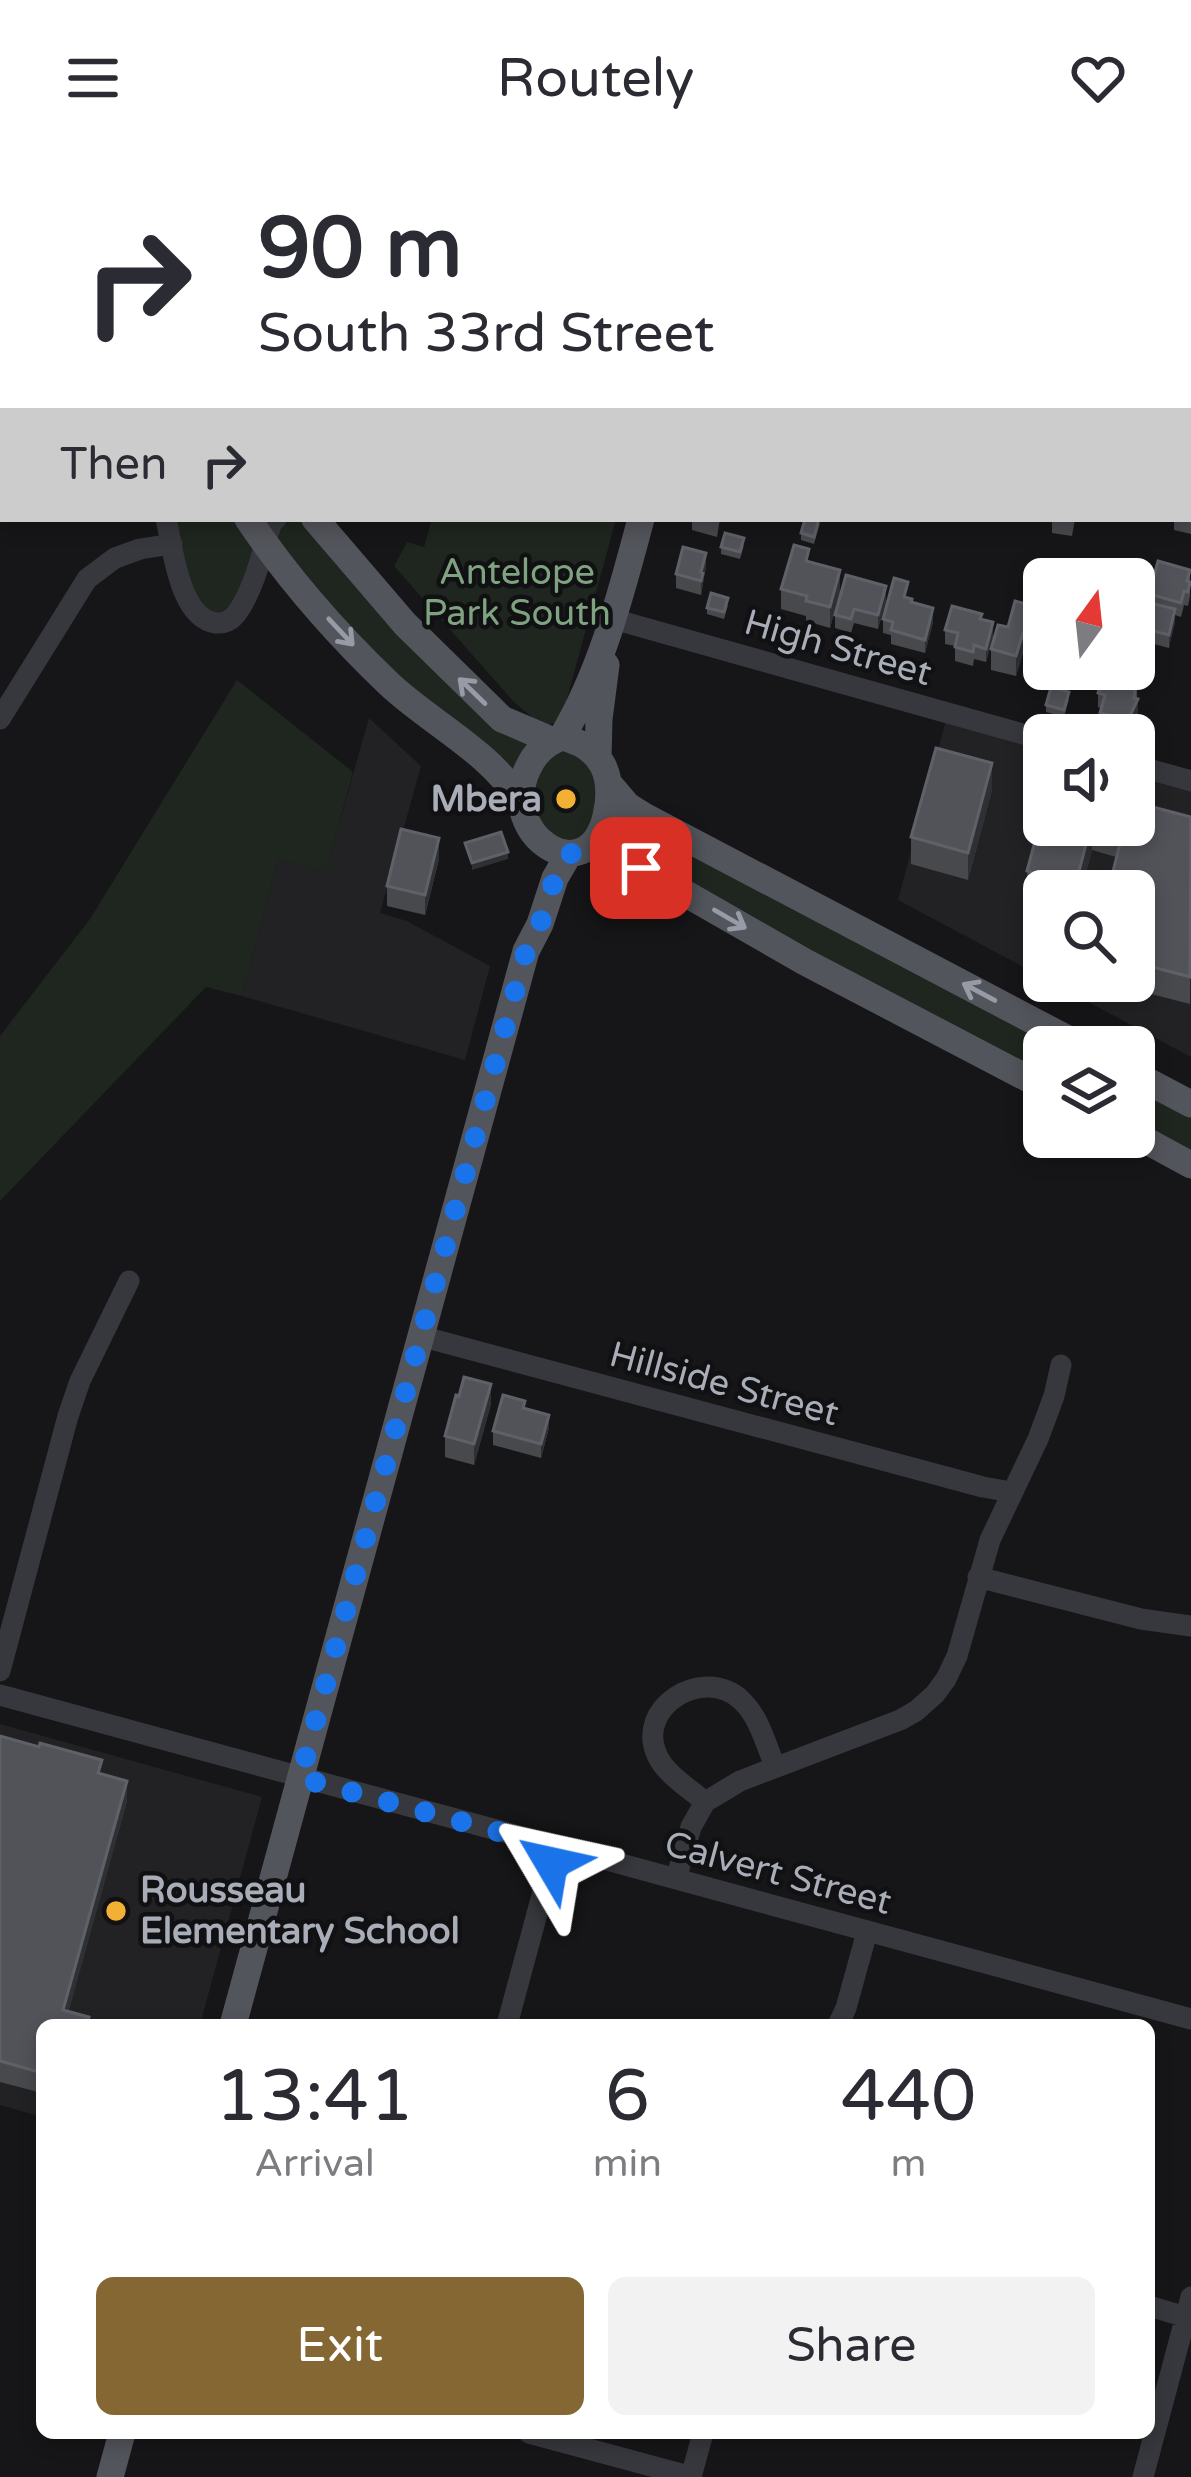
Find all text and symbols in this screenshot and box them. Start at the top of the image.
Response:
icon: menu [60,45,126,111]
icon: heart [1065,45,1131,111]
text: Routely [497,46,694,111]
text: 90 m [258,199,462,300]
icon: right [60,204,216,360]
text: South 33rd Street [258,301,715,366]
icon: right [191,432,257,498]
text: Then [60,438,167,492]
park label: Antelope Park South [423,551,611,635]
north arrow [1023,558,1155,690]
map controls [1023,558,1155,1158]
street label: High Street [739,601,937,695]
one-way arrow [327,617,354,647]
one-way arrow [458,677,488,705]
button: sound [1023,714,1155,846]
place label: Mbera [430,778,542,821]
marker: Mbera [553,786,579,812]
pin [590,817,692,919]
icon: arrive [608,835,674,901]
button: search [1023,870,1155,1002]
one-way arrow [712,908,747,932]
one-way arrow [962,980,998,1003]
button: layers [1023,1026,1155,1158]
street label: Hillside Street [605,1333,843,1435]
position arrow [488,1800,614,1926]
street label: Calvert Street [660,1822,896,1924]
place label: Rousseau Elementary School [140,1869,460,1953]
marker: Rousseau Elementary School [103,1898,129,1924]
text: 13:41 [215,2054,414,2141]
text: 6 [605,2054,650,2141]
text: 440 [841,2054,976,2141]
text: Arrival [254,2140,375,2187]
text: min [593,2140,662,2187]
text: m [891,2140,926,2187]
button: Exit [96,2277,584,2415]
button: Share [608,2277,1095,2415]

